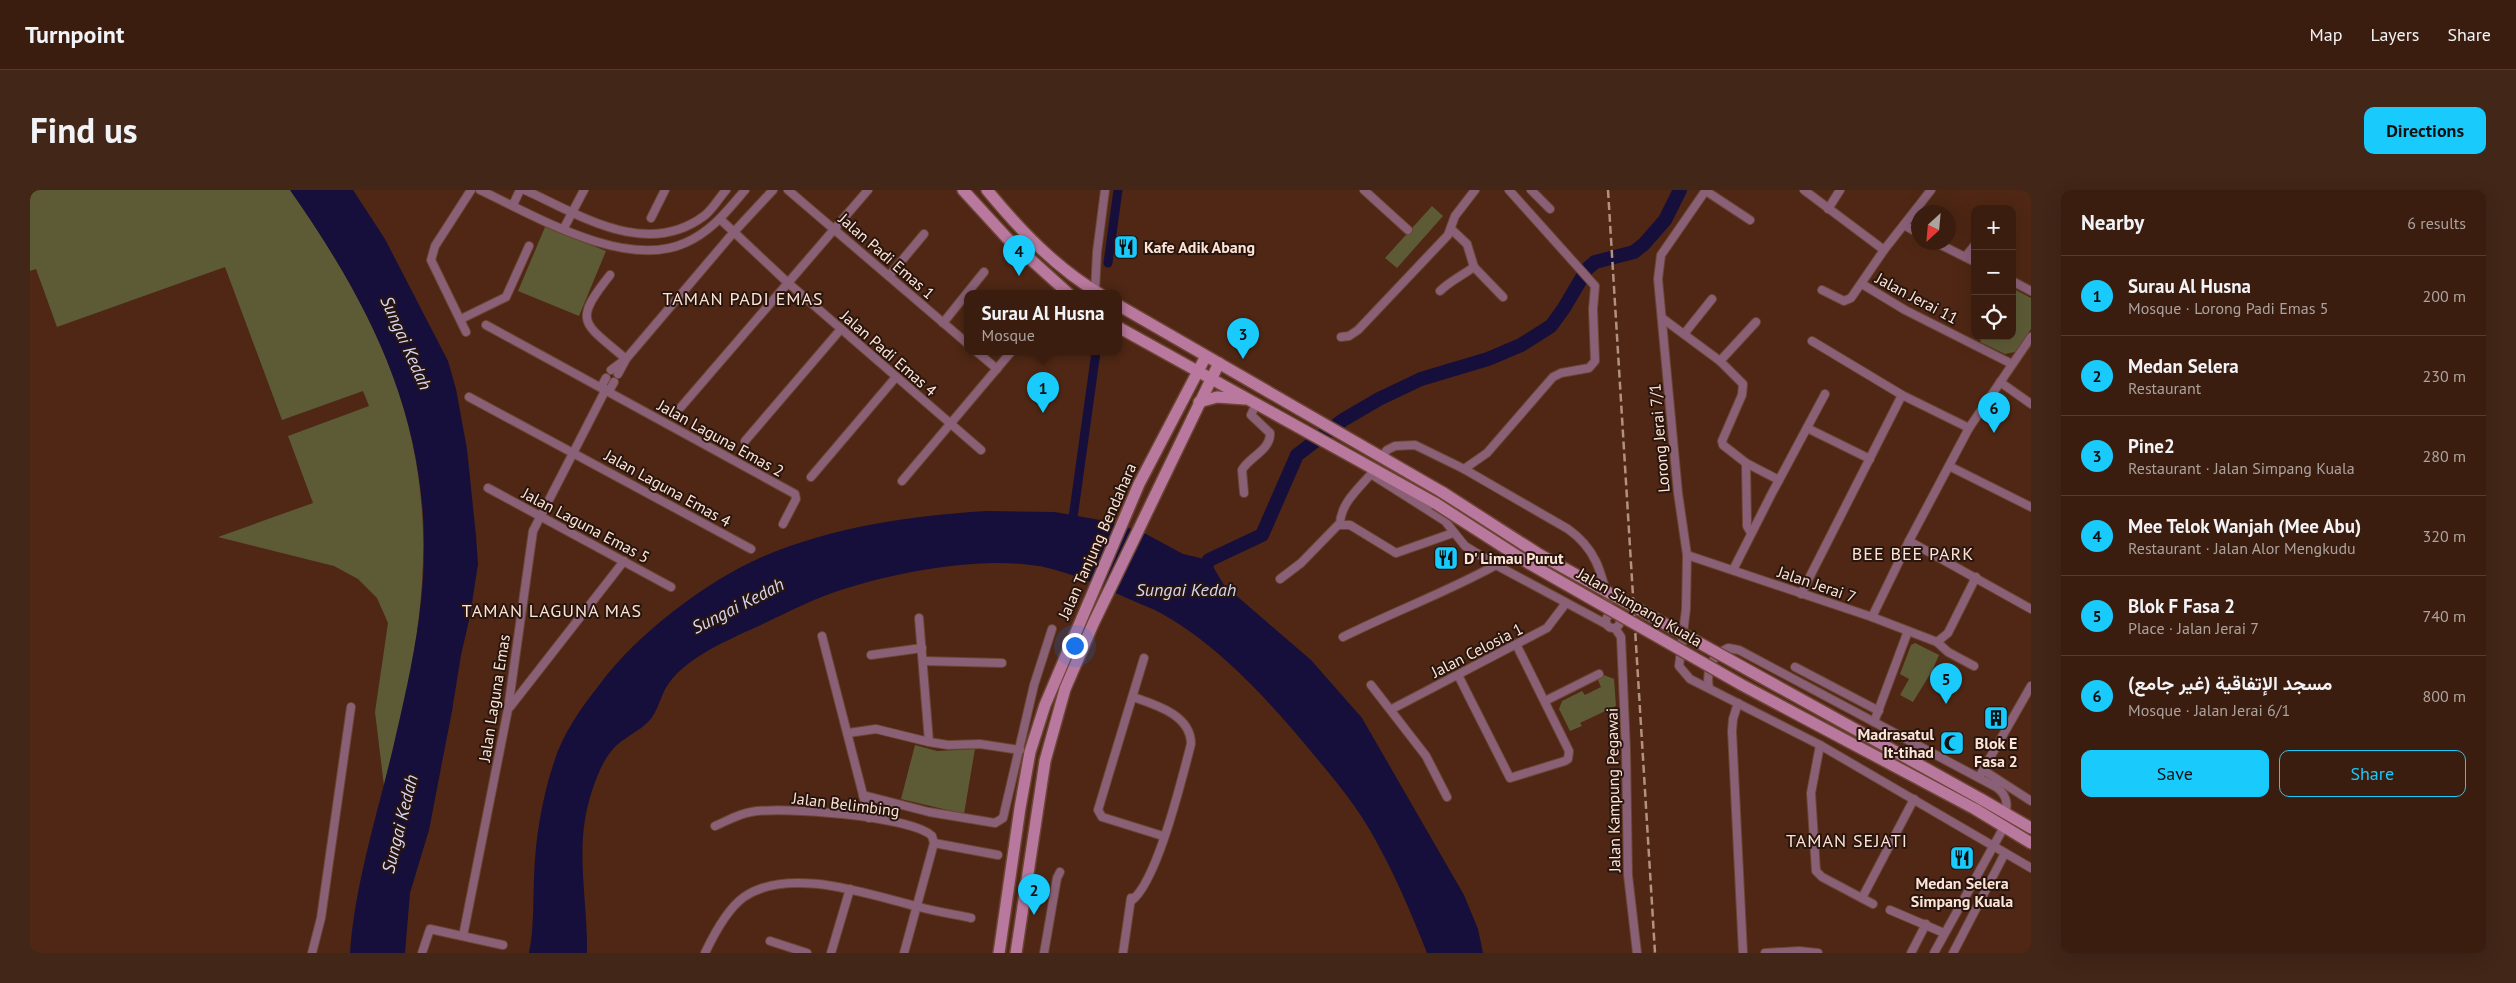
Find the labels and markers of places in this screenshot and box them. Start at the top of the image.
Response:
restaurant icon: Kafe Adik Abang [1113,234,1139,260]
pin: 4 [1003,235,1035,276]
place label: Kafe Adik Abang [1144,237,1255,257]
pin: 3 [1227,318,1259,359]
pin: 1 [1027,372,1059,413]
pin: 6 [1978,392,2010,433]
restaurant icon: D' Limau Purut [1433,545,1459,571]
place label: D' Limau Purut [1464,548,1564,568]
pin: 5 [1930,663,1962,704]
building icon: Blok E Fasa 2 [1983,705,2009,731]
place label: Madrasatul It-tihad [1858,724,1934,762]
mosque icon: Madrasatul It-tihad [1939,730,1965,756]
place label: Blok E Fasa 2 [1974,733,2018,771]
restaurant icon: Medan Selera Simpang Kuala [1949,845,1975,871]
place label: Medan Selera Simpang Kuala [1911,873,2013,911]
pin: 2 [1018,874,1050,915]

